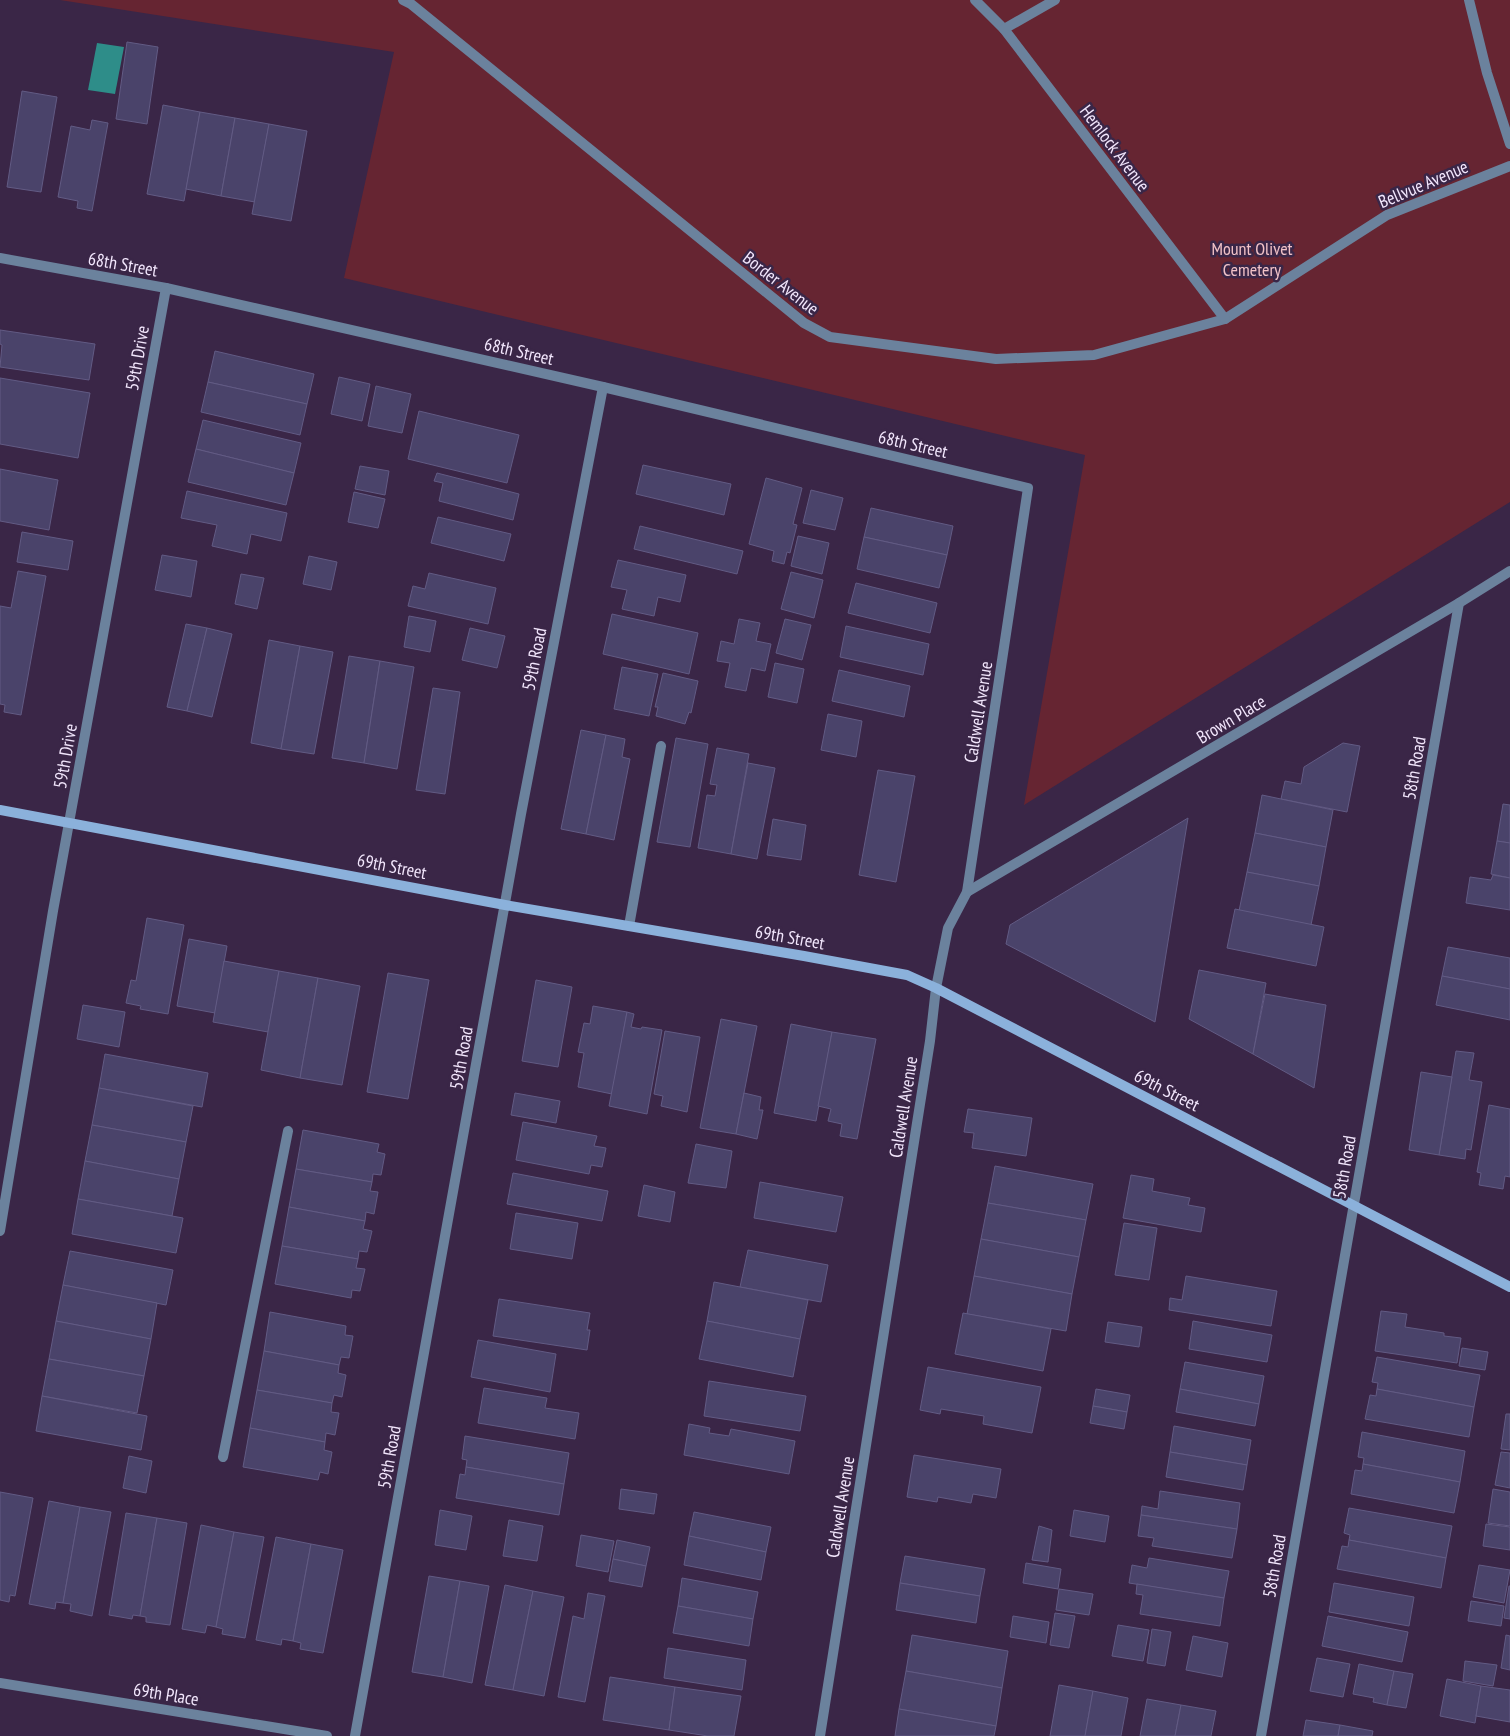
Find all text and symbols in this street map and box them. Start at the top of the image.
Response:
street label: Hemlock Avenue [1075,100,1155,196]
street label: Bellvue Avenue [1375,155,1471,213]
park label: Mount Olivet Cemetery [1211,237,1293,281]
street label: Border Avenue [738,246,824,320]
street label: 68th Street [86,247,160,281]
street label: 59th Drive [120,324,154,392]
street label: 68th Street [482,332,556,370]
street label: 68th Street [876,425,950,463]
street label: 59th Road [517,626,551,692]
street label: Caldwell Avenue [959,660,997,764]
street label: Brown Place [1192,689,1270,749]
street label: 59th Drive [48,722,82,790]
street label: 58th Road [1397,735,1431,801]
street label: 69th Street [355,848,429,884]
street label: 69th Street [753,920,827,954]
street label: 59th Road [444,1025,478,1091]
street label: Caldwell Avenue [884,1055,922,1159]
street label: 69th Street [1131,1064,1204,1116]
street label: 58th Road [1327,1134,1361,1200]
street label: 59th Road [372,1424,406,1490]
street label: Caldwell Avenue [821,1455,859,1559]
street label: 58th Road [1257,1533,1291,1599]
street label: 69th Place [132,1677,200,1711]

